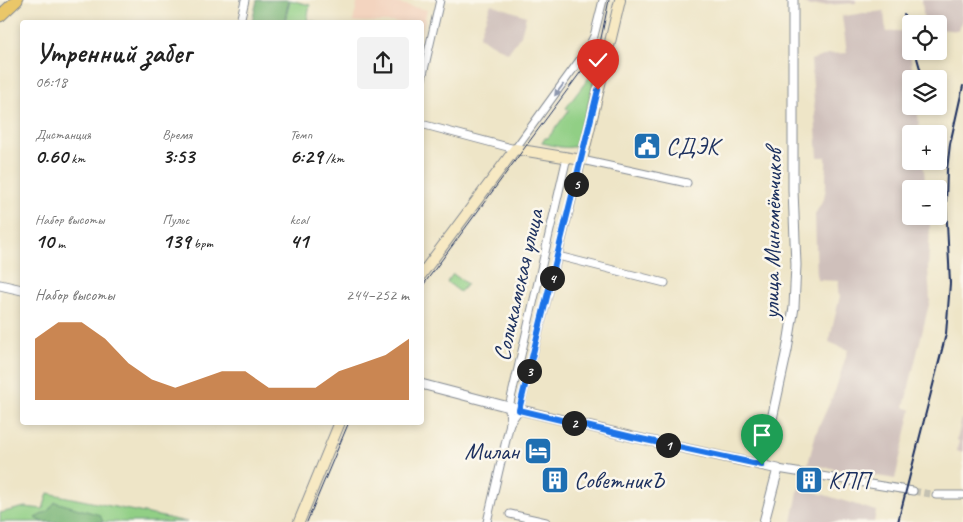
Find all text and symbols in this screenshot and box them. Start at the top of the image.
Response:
map controls [902,15,947,225]
button: locate [902,15,947,60]
text: Утренний забег [35,35,191,70]
button: share [357,37,409,89]
pin [577,39,619,90]
icon: check [584,46,612,74]
button: layers [902,70,947,115]
text: 06:18 [35,72,67,92]
one-way arrow [554,83,564,97]
button: + [902,125,947,170]
text: Дистанция [35,126,91,143]
text: Время [162,126,192,143]
text: Темп [290,126,312,143]
public building icon: СДЭК [632,131,662,161]
place label: СДЭК [666,131,724,161]
text: 0.60 [35,143,68,169]
text: 3:53 [162,143,195,169]
text: 6:29 [290,143,322,169]
street label: улица Миномётчиков [755,143,789,322]
text: km [68,150,85,167]
text: /km [322,150,344,167]
pin: 5 [564,172,588,196]
text: 5 [573,176,580,193]
button: − [902,180,947,225]
street label: Соликамская улица [486,205,550,364]
text: Набор высоты [35,211,104,228]
text: Пульс [162,211,189,228]
text: kcal [290,211,308,228]
text: 10 [35,228,54,254]
text: 139 [162,228,190,254]
text: 41 [290,228,309,254]
text: m [54,235,65,252]
text: bpm [190,235,213,252]
pin: 4 [540,266,564,290]
text: 4 [549,270,556,287]
text: Набор высоты [35,285,114,305]
text: 244–252 m [346,285,409,305]
pin: 3 [516,358,542,384]
text: 3 [526,363,533,380]
pin: 2 [562,410,586,436]
pin [741,414,783,465]
text: 2 [571,415,578,432]
icon: arrive [748,421,776,449]
pin: 1 [656,432,680,458]
place label: Милан [465,436,520,466]
hotel icon: Милан [523,436,553,466]
text: 1 [665,437,672,454]
building icon: СоветникЪ [540,465,570,495]
place label: СоветникЪ [574,465,666,495]
building icon: КПП [794,465,824,495]
place label: КПП [828,465,873,495]

